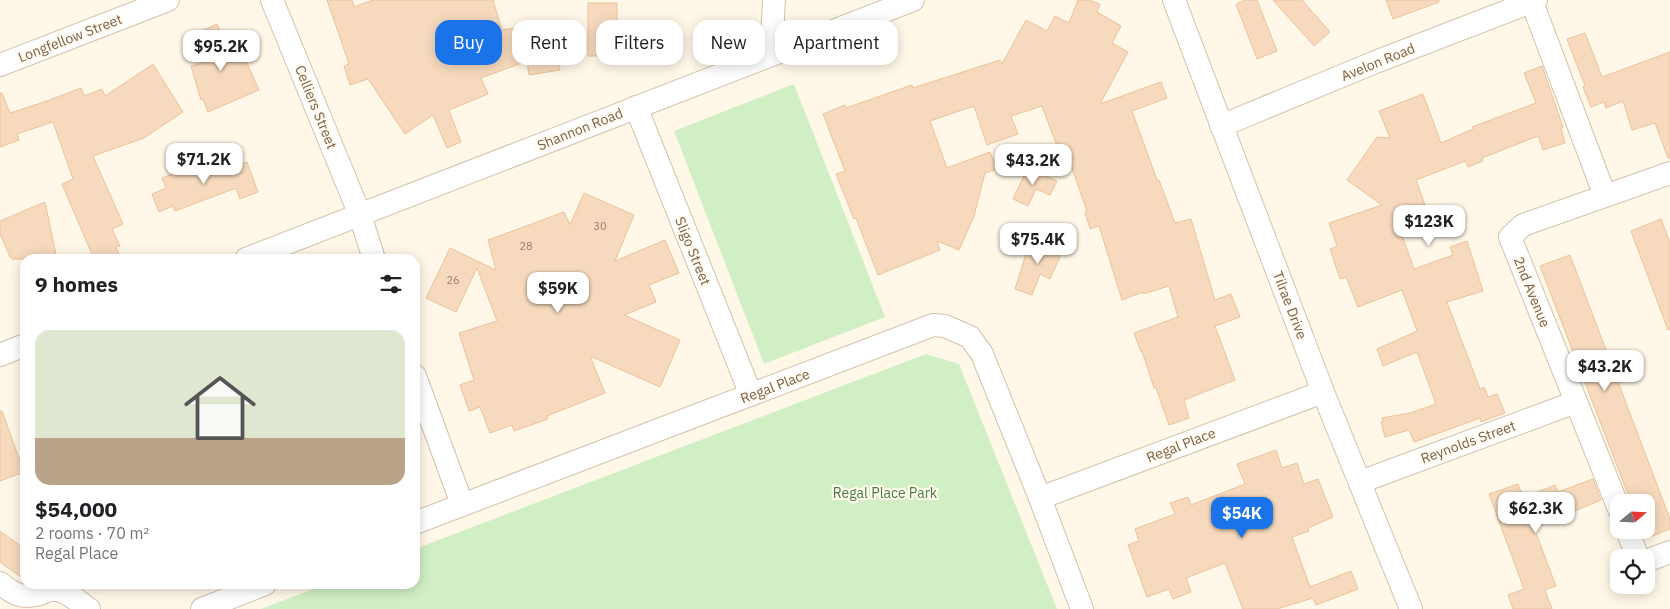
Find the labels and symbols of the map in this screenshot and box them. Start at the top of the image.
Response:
street label: Longfellow Street [15,10,125,66]
pin: $95.2K [180,30,262,72]
street label: Avelon Road [1338,39,1418,85]
street label: Celliers Street [291,62,341,152]
street label: Shannon Road [535,104,625,154]
pin: $71.2K [163,142,245,185]
pin: $43.2K [992,144,1074,186]
pin: $123K [1394,204,1464,247]
street label: Sligo Street [671,214,715,288]
house number: 30 [593,219,607,233]
pin: $75.4K [997,222,1079,265]
house number: 28 [519,239,533,253]
street label: 2nd Avenue [1510,254,1554,330]
street label: Tilrae Drive [1269,268,1311,342]
pin: $59K [528,272,588,314]
house number: 26 [446,273,460,287]
pin: $43.2K [1564,350,1646,392]
street label: Regal Place [738,364,812,407]
street label: Reynolds Street [1418,416,1518,467]
street label: Regal Place [1144,423,1218,466]
park label: Regal Place Park [833,484,938,502]
pin: $62.3K [1495,492,1577,534]
north arrow [1610,494,1655,539]
pin: $54K [1212,496,1272,539]

